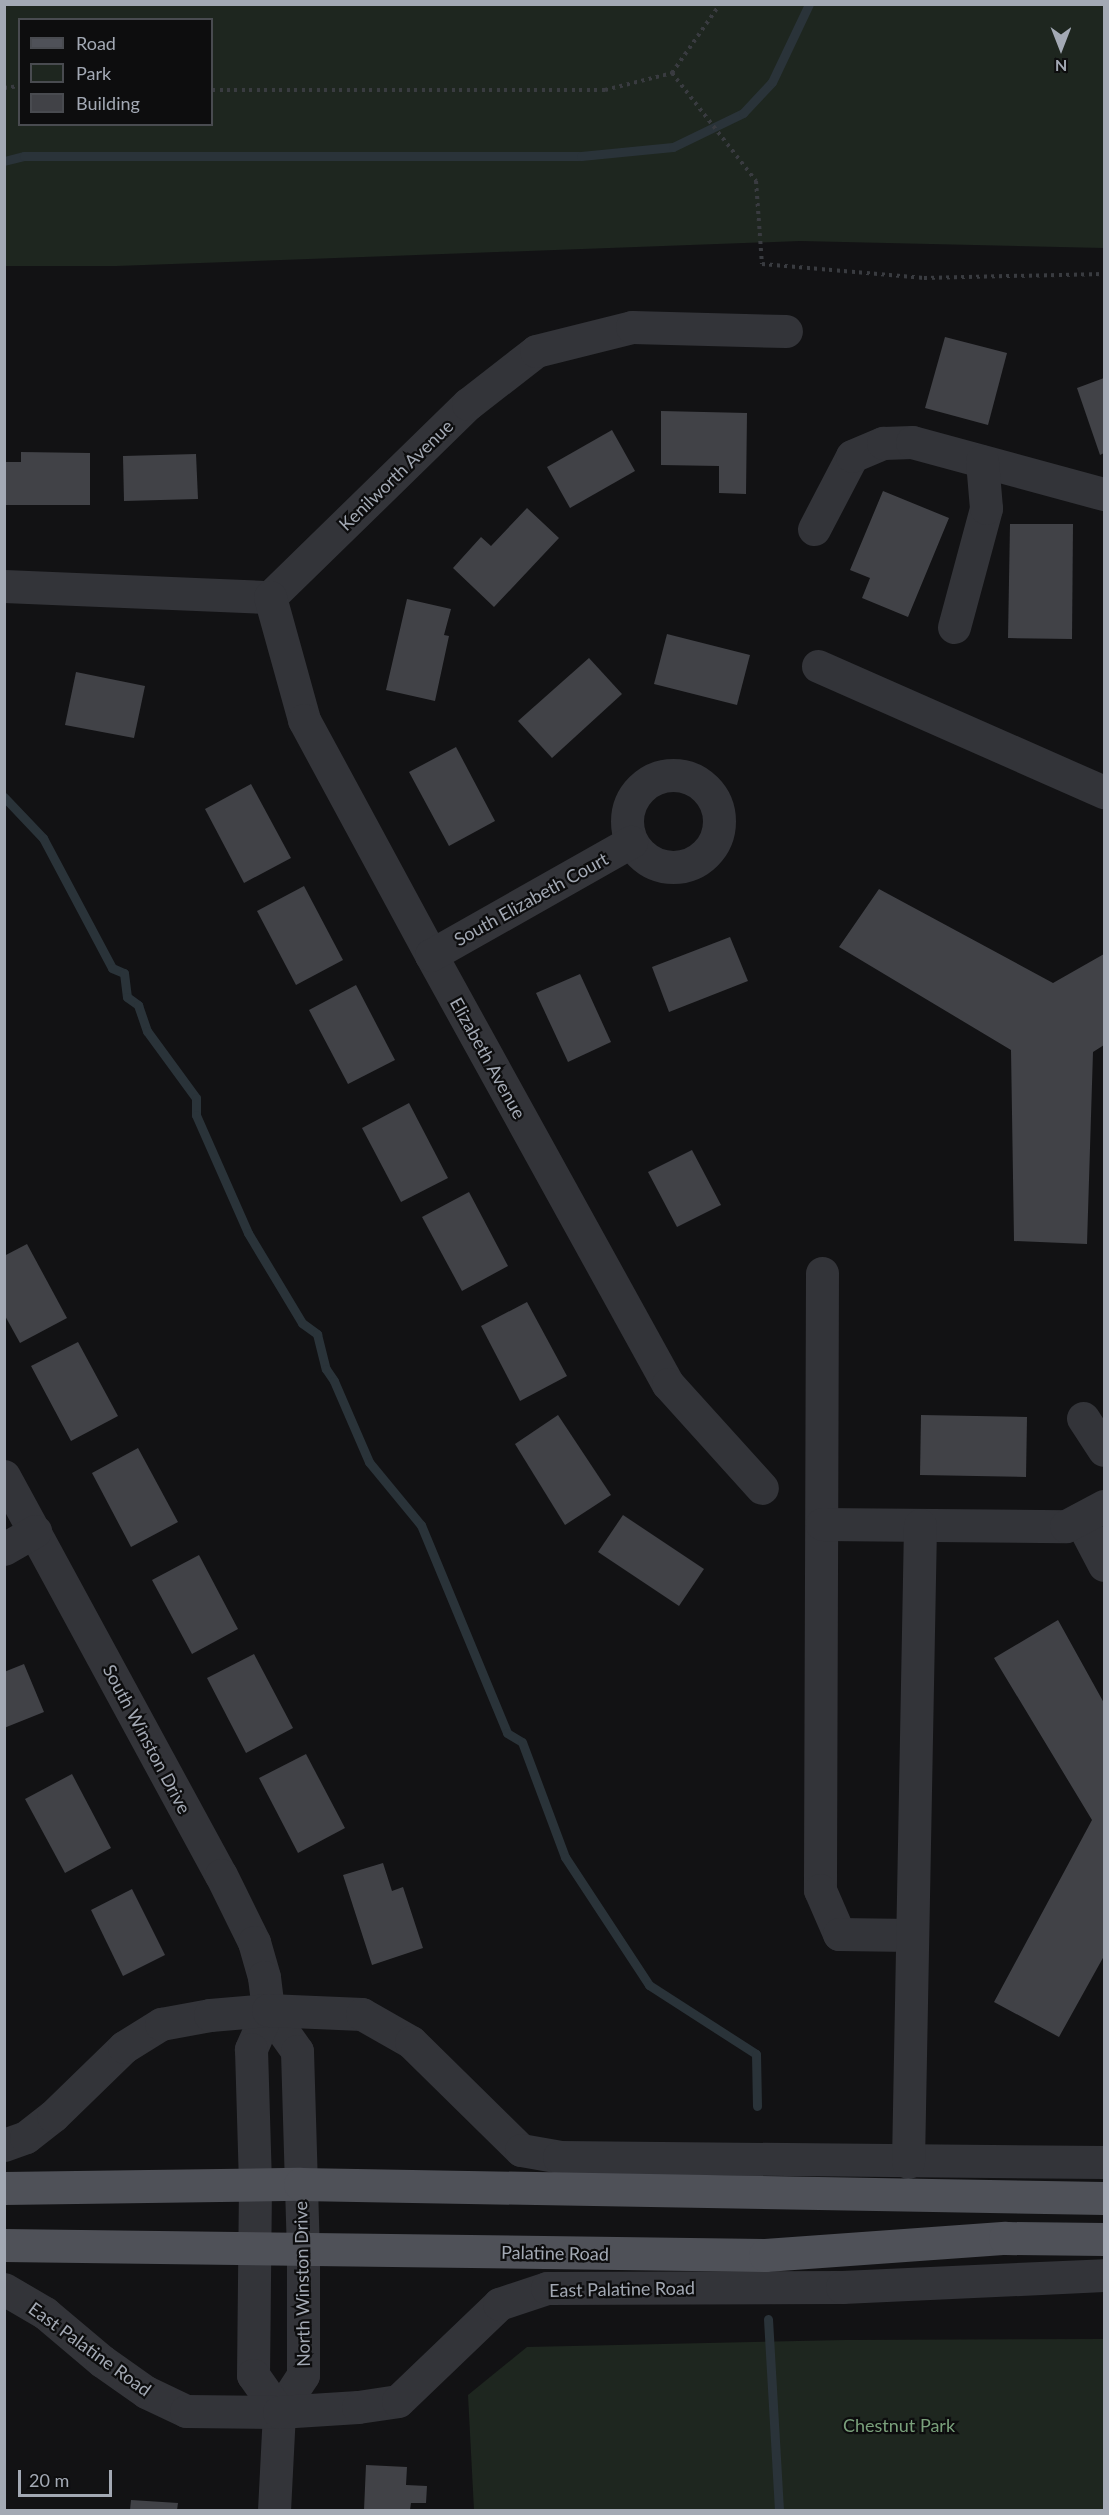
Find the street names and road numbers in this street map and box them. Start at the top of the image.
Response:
street label: Kenilworth Avenue [334,415,458,535]
street label: South Elizabeth Court [450,848,612,950]
street label: Elizabeth Avenue [446,993,530,1123]
street label: South Winston Drive [99,1661,195,1817]
street label: North Winston Drive [290,2201,314,2367]
street label: Palatine Road [501,2241,609,2265]
street label: East Palatine Road [549,2277,695,2301]
street label: East Palatine Road [25,2297,155,2401]

